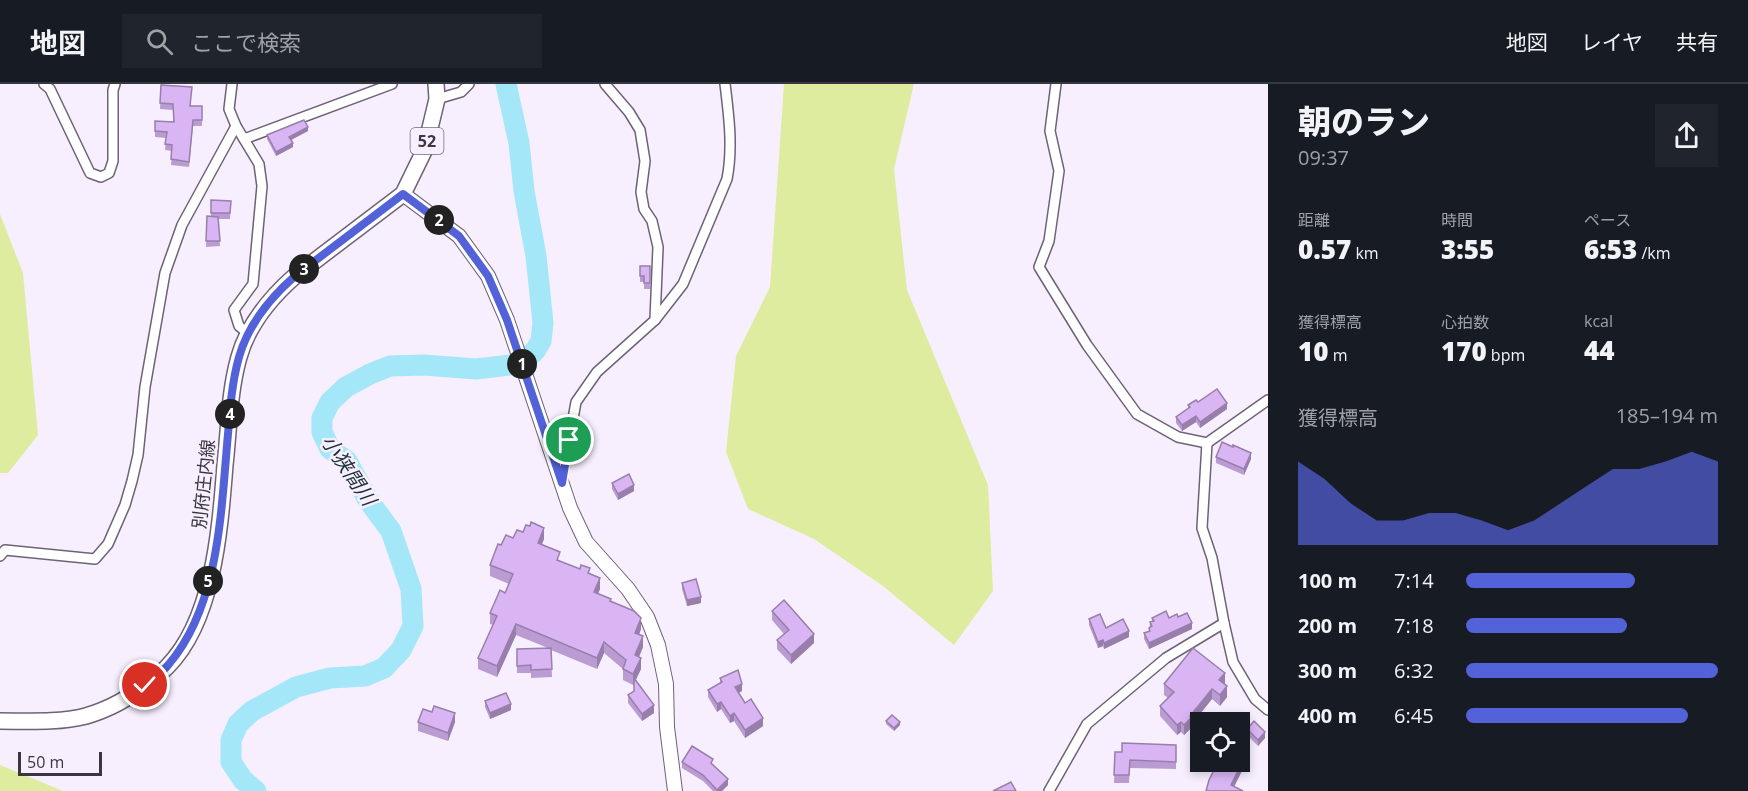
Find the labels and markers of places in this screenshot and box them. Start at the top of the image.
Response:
pin: 2 [424,205,454,235]
pin: 3 [289,254,319,284]
pin: 1 [507,349,537,379]
pin: 4 [215,399,245,429]
pin [543,414,594,465]
pin: 5 [193,566,223,596]
pin [119,659,170,710]

